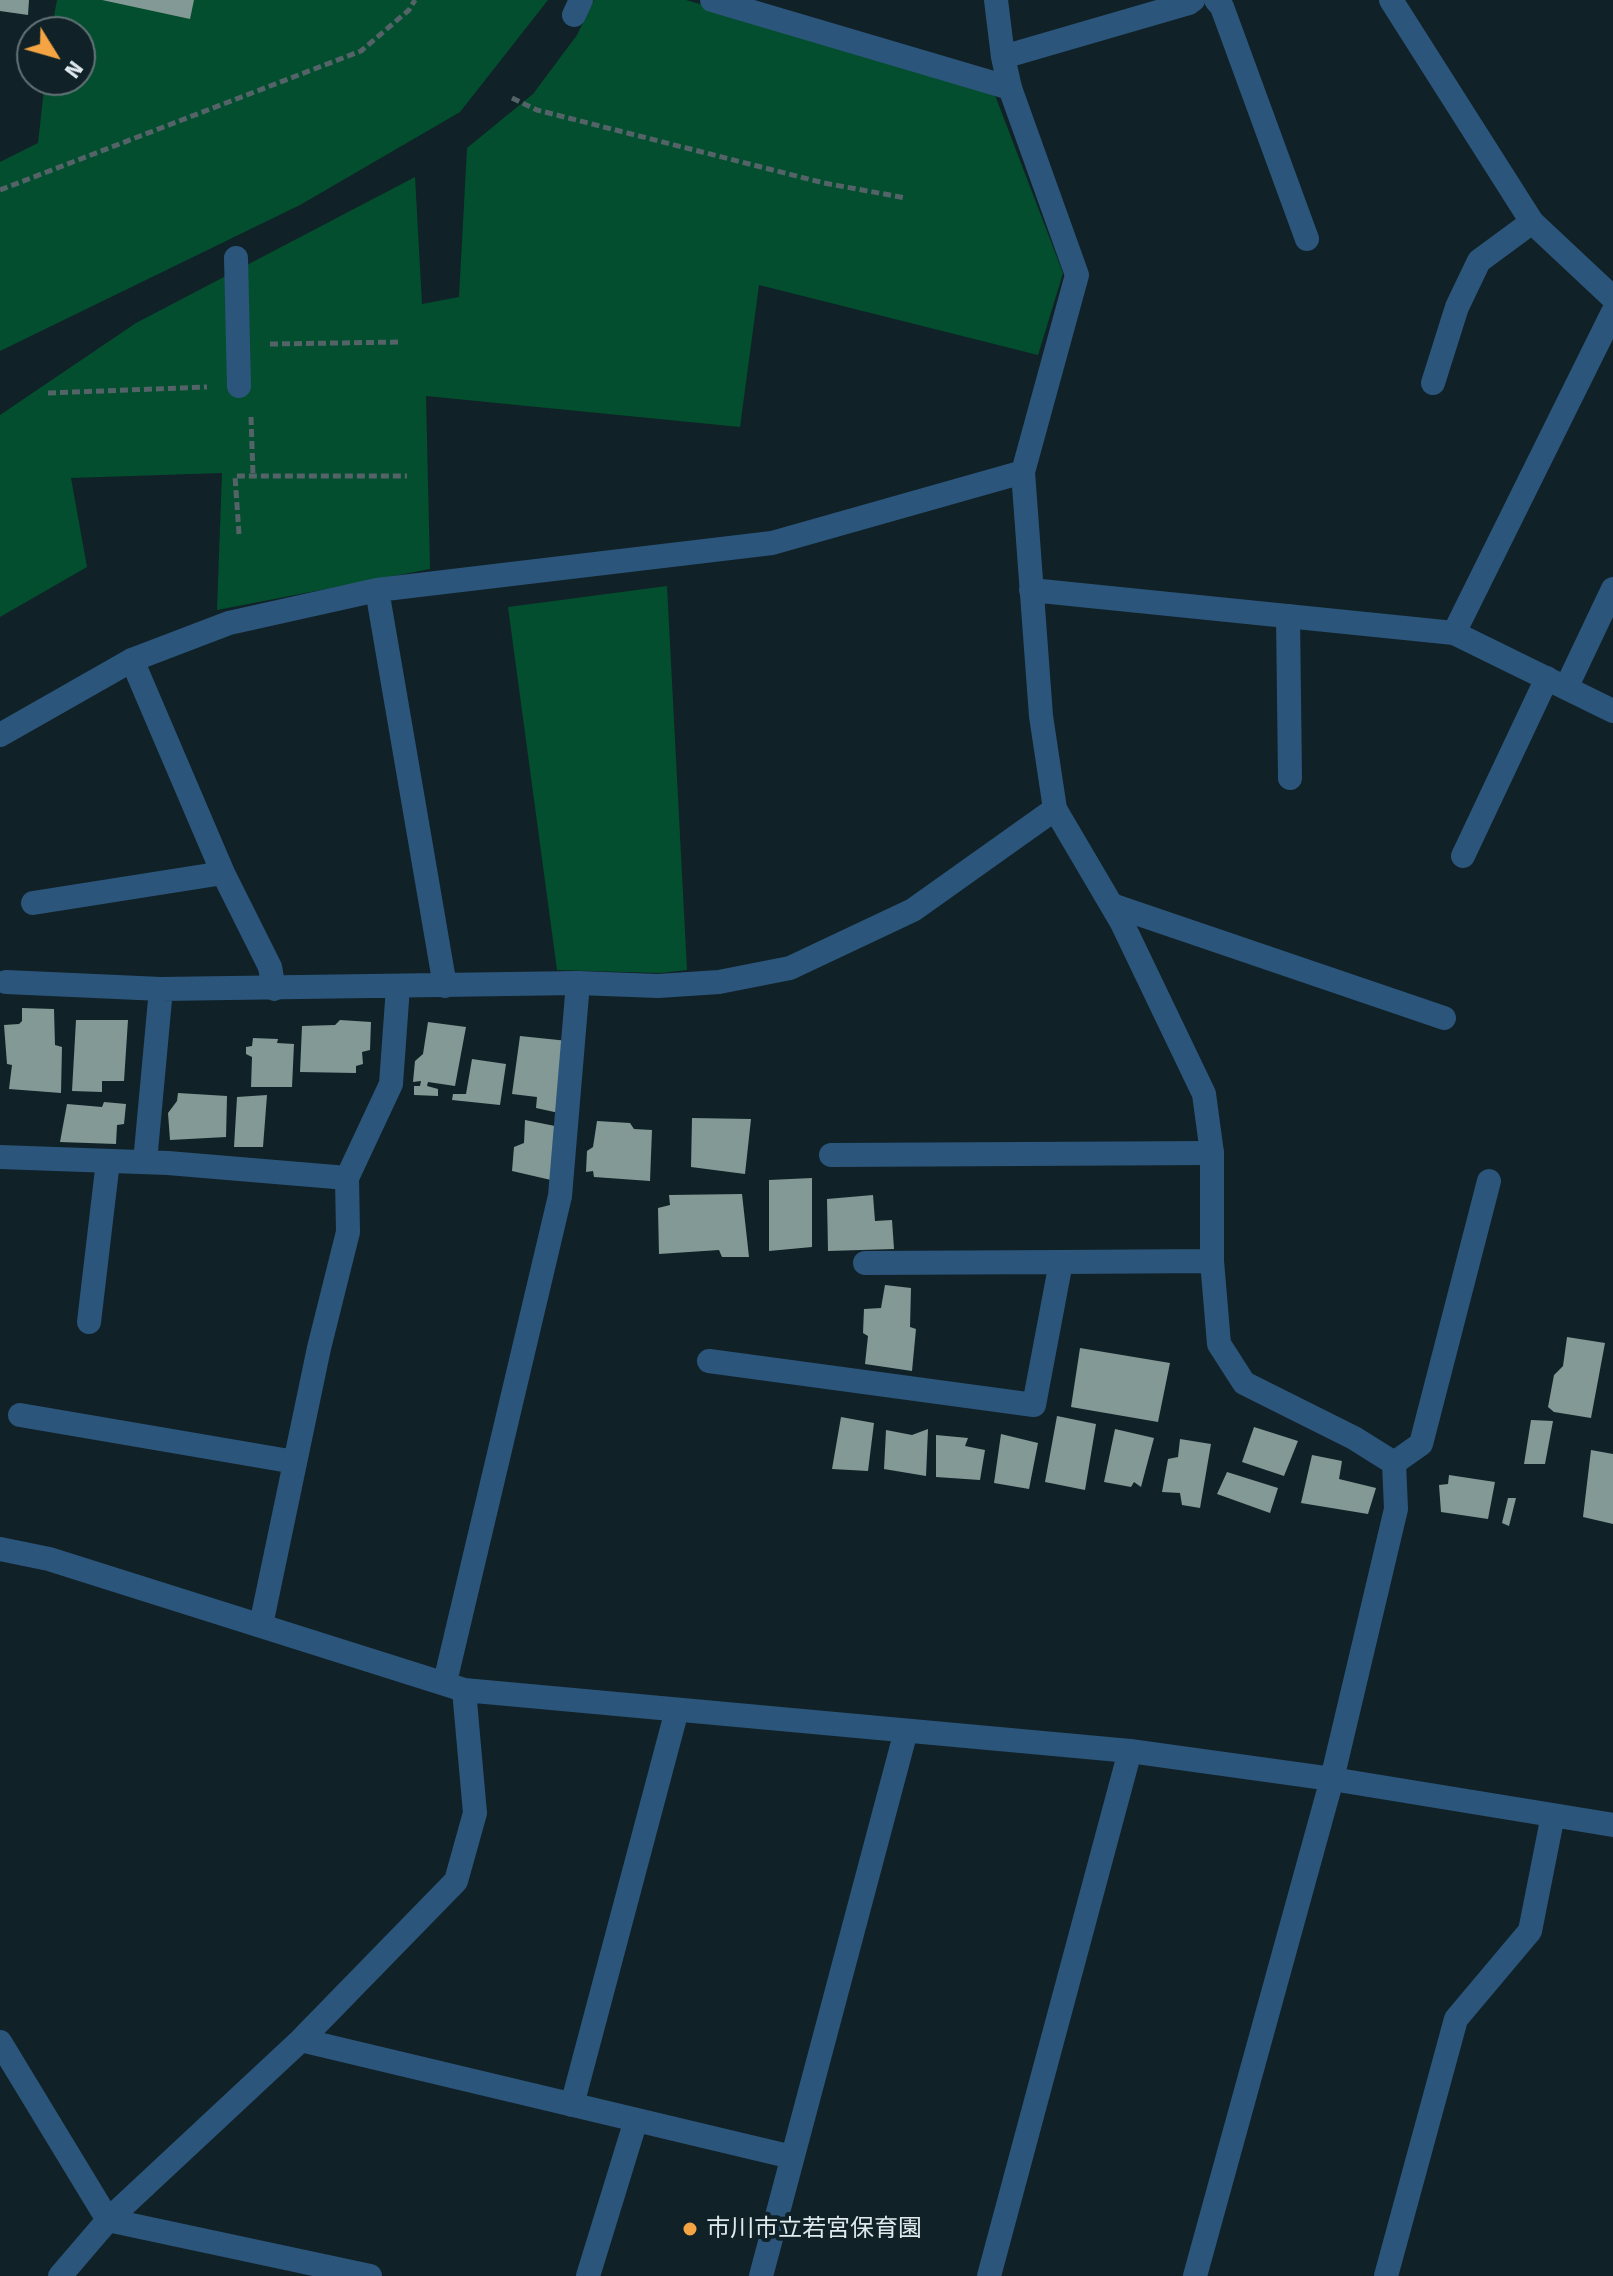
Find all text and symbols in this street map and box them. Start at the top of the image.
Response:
north arrow [16,16,96,96]
text: N [59,56,89,83]
place label: 市川市立若宮保育園 [706,2215,922,2243]
marker: 市川市立若宮保育園 [681,2220,699,2238]

